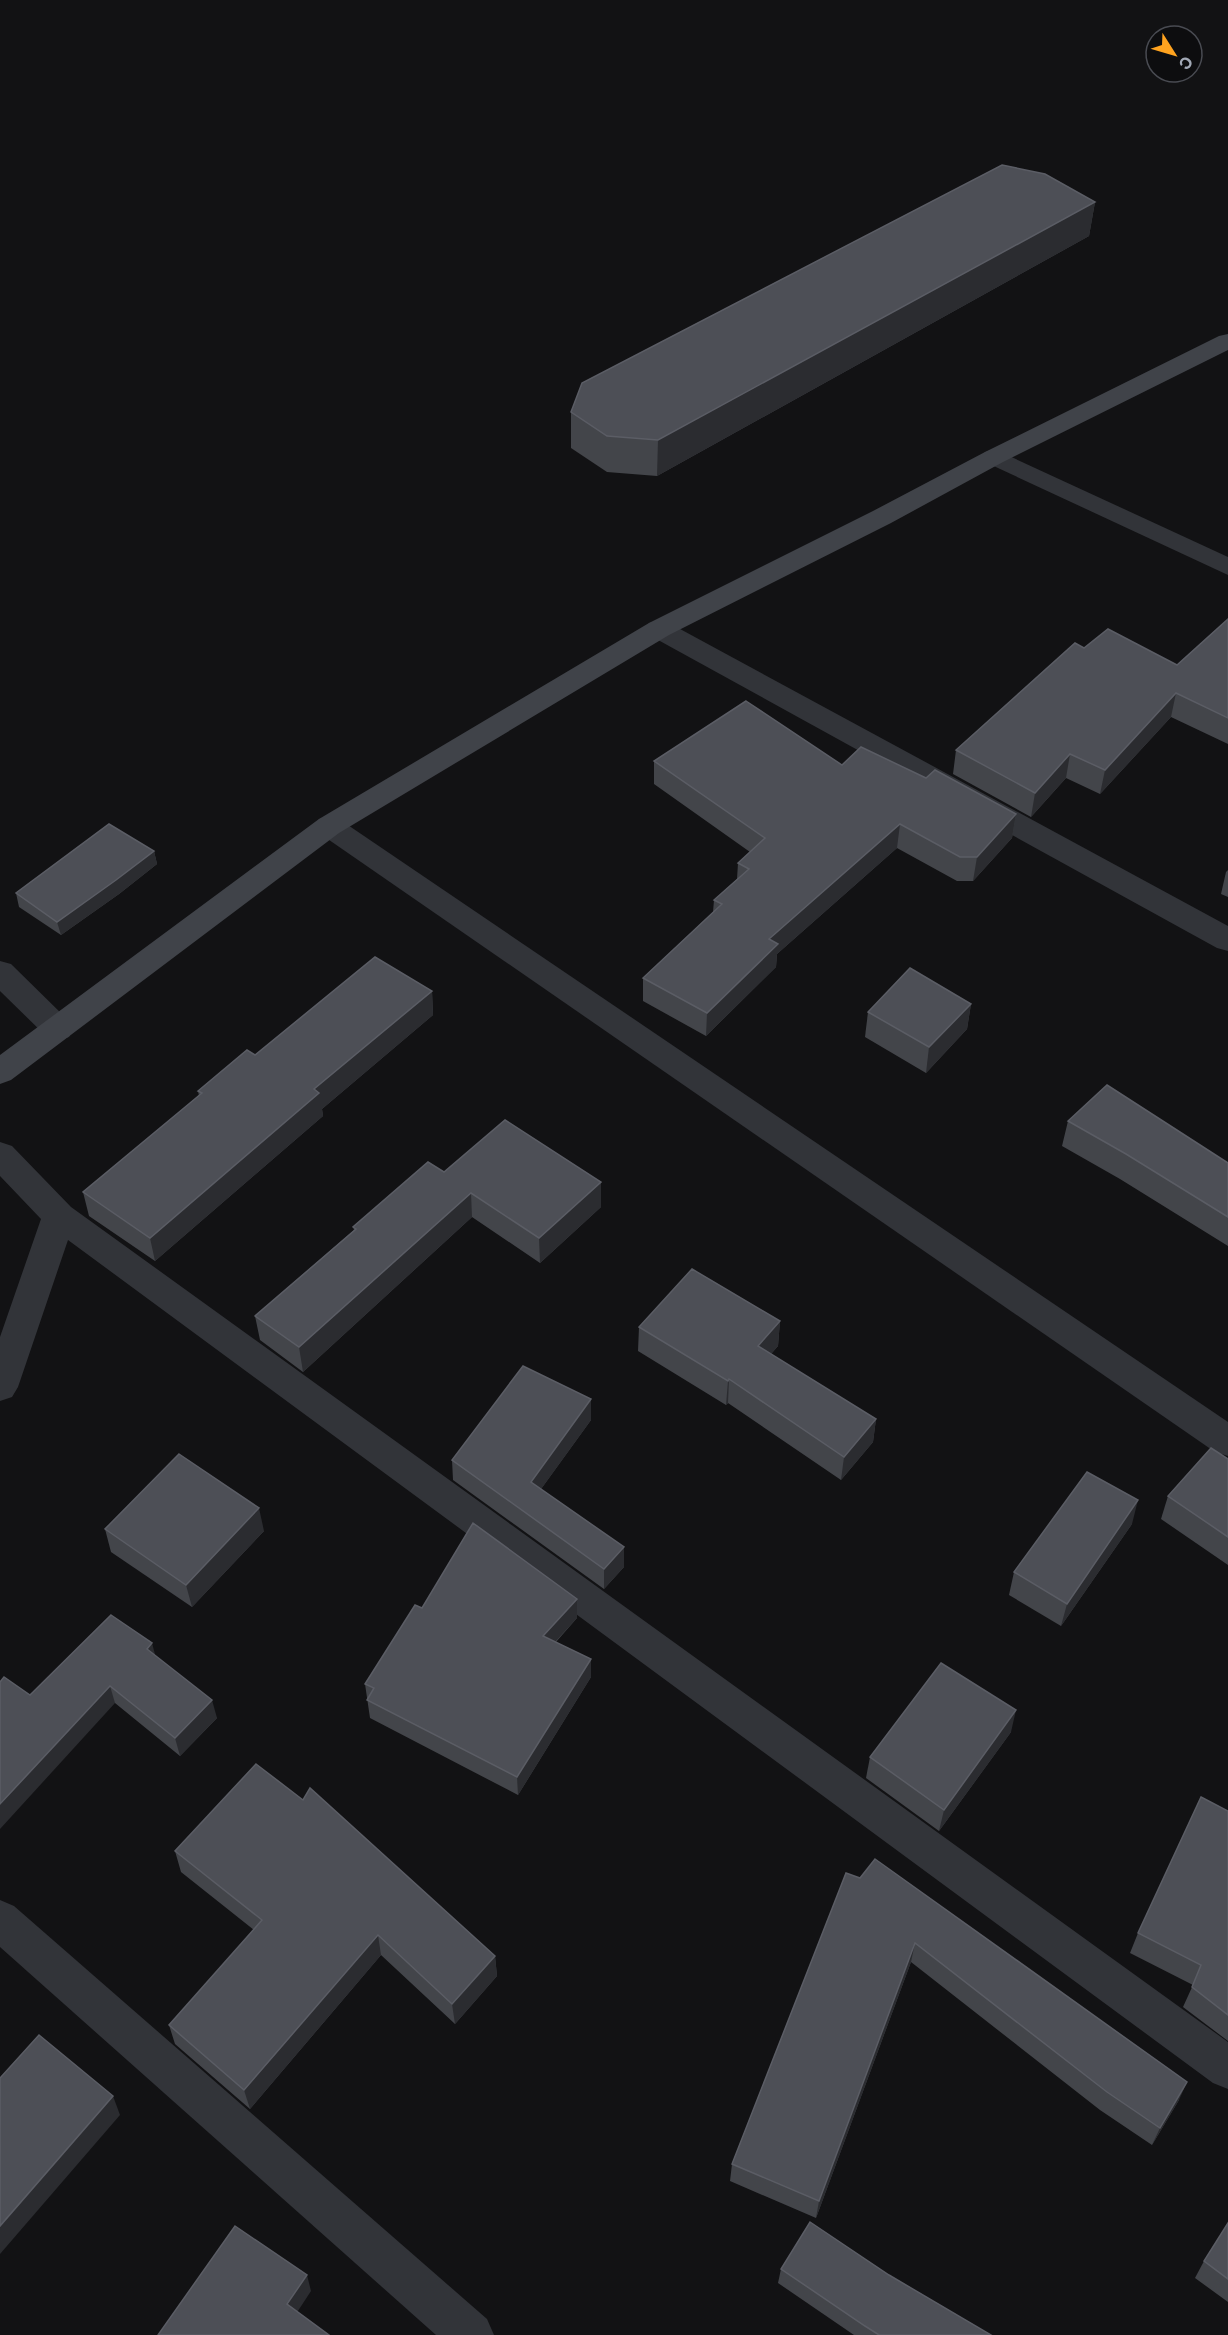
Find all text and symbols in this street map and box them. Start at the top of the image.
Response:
north arrow [1144,24,1204,84]
text: С [1174,52,1198,74]

